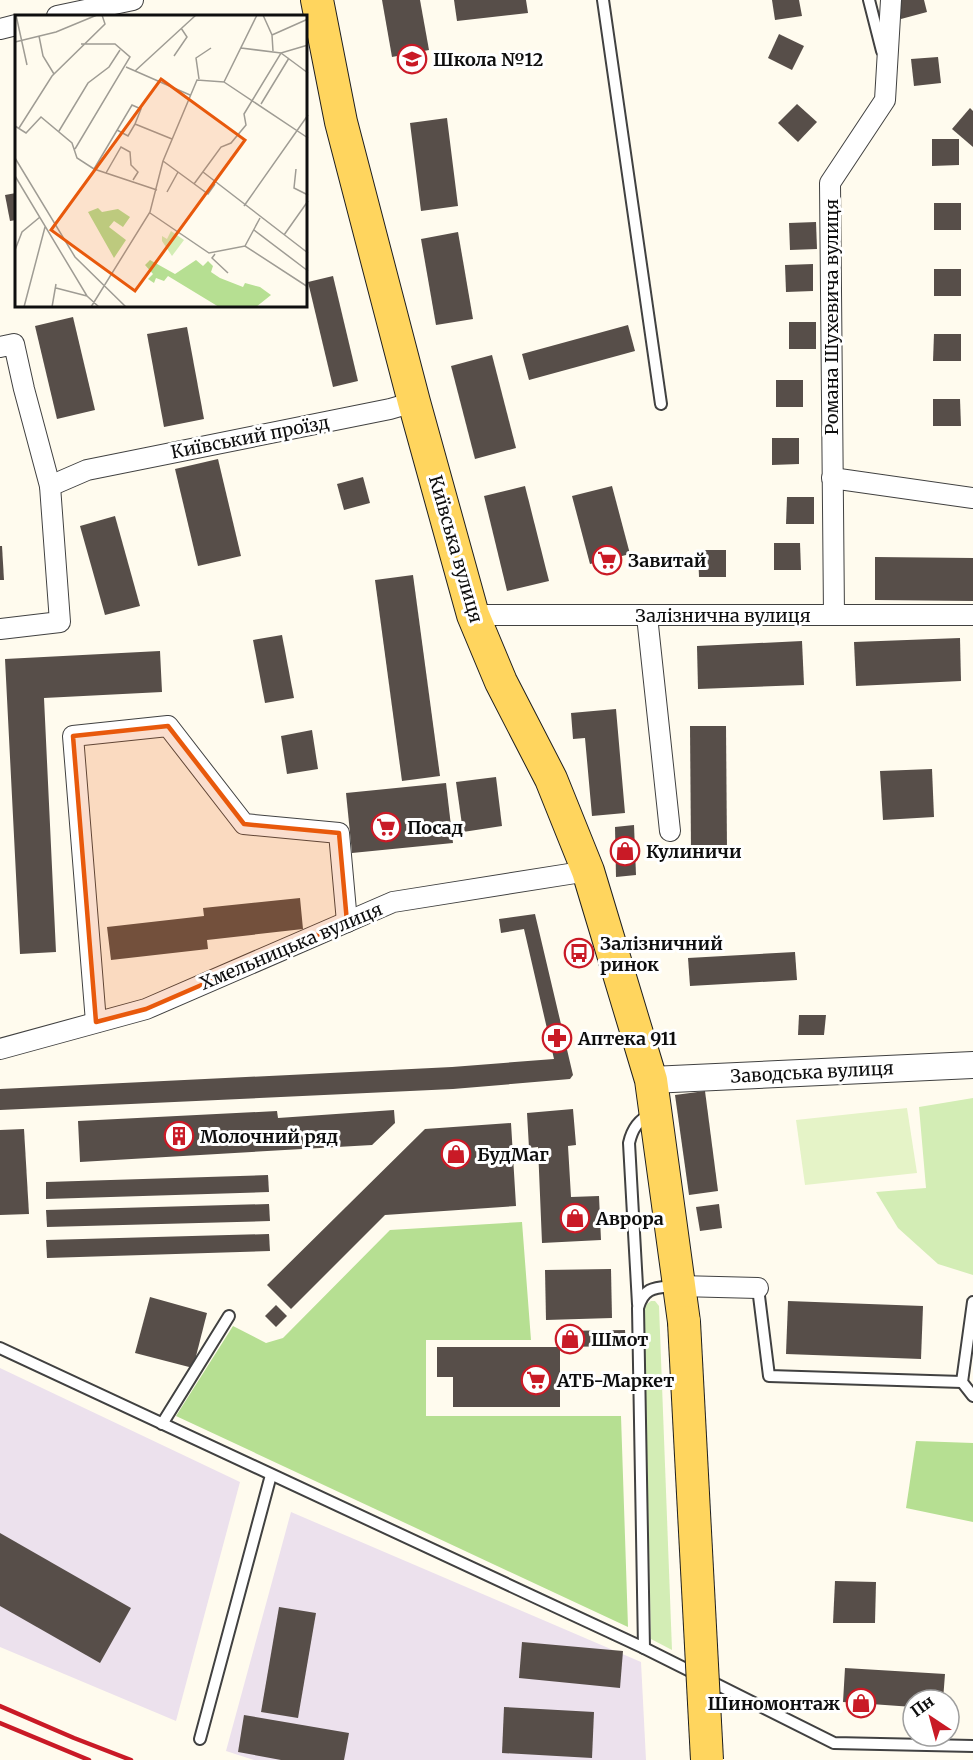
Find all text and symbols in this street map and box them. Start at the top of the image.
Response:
inset map [15,15,308,308]
school or university icon: Школа №12 [396,43,428,75]
place label: Школа №12 [433,48,543,71]
street label: Романа Шухевича вулиця [820,198,843,435]
street label: Київський проїзд [169,410,331,464]
street label: Київська вулиця [424,473,488,626]
supermarket icon: Завитай [591,544,623,576]
place label: Завитай [628,549,707,572]
street label: Залізнична вулиця [635,604,811,627]
supermarket icon: Посад [370,811,402,843]
place label: Посад [407,816,463,839]
shop icon: Кулиничи [609,835,641,867]
place label: Кулиничи [646,840,742,863]
street label: Хмельницька вулиця [196,897,386,995]
place label: Залізничний ринок [600,932,723,976]
bus stop icon: Залізничний ринок [563,937,595,969]
pharmacy icon: Аптека 911 [541,1022,573,1054]
place label: Аптека 911 [577,1027,677,1050]
street label: Заводська вулиця [730,1056,894,1088]
building icon: Молочний ряд [163,1120,195,1152]
place label: Молочний ряд [200,1125,338,1148]
shop icon: БудМаг [440,1138,472,1170]
place label: БудМаг [477,1143,549,1166]
shop icon: Аврора [559,1202,591,1234]
place label: Аврора [595,1207,664,1230]
shop icon: Шмот [554,1323,586,1355]
place label: Шмот [591,1328,648,1351]
supermarket icon: АТБ-Маркет [520,1364,552,1396]
place label: АТБ-Маркет [556,1369,674,1392]
shop icon: Шиномонтаж [845,1687,877,1719]
north arrow [901,1688,961,1748]
text: Пн [907,1691,938,1721]
place label: Шиномонтаж [708,1692,840,1715]

